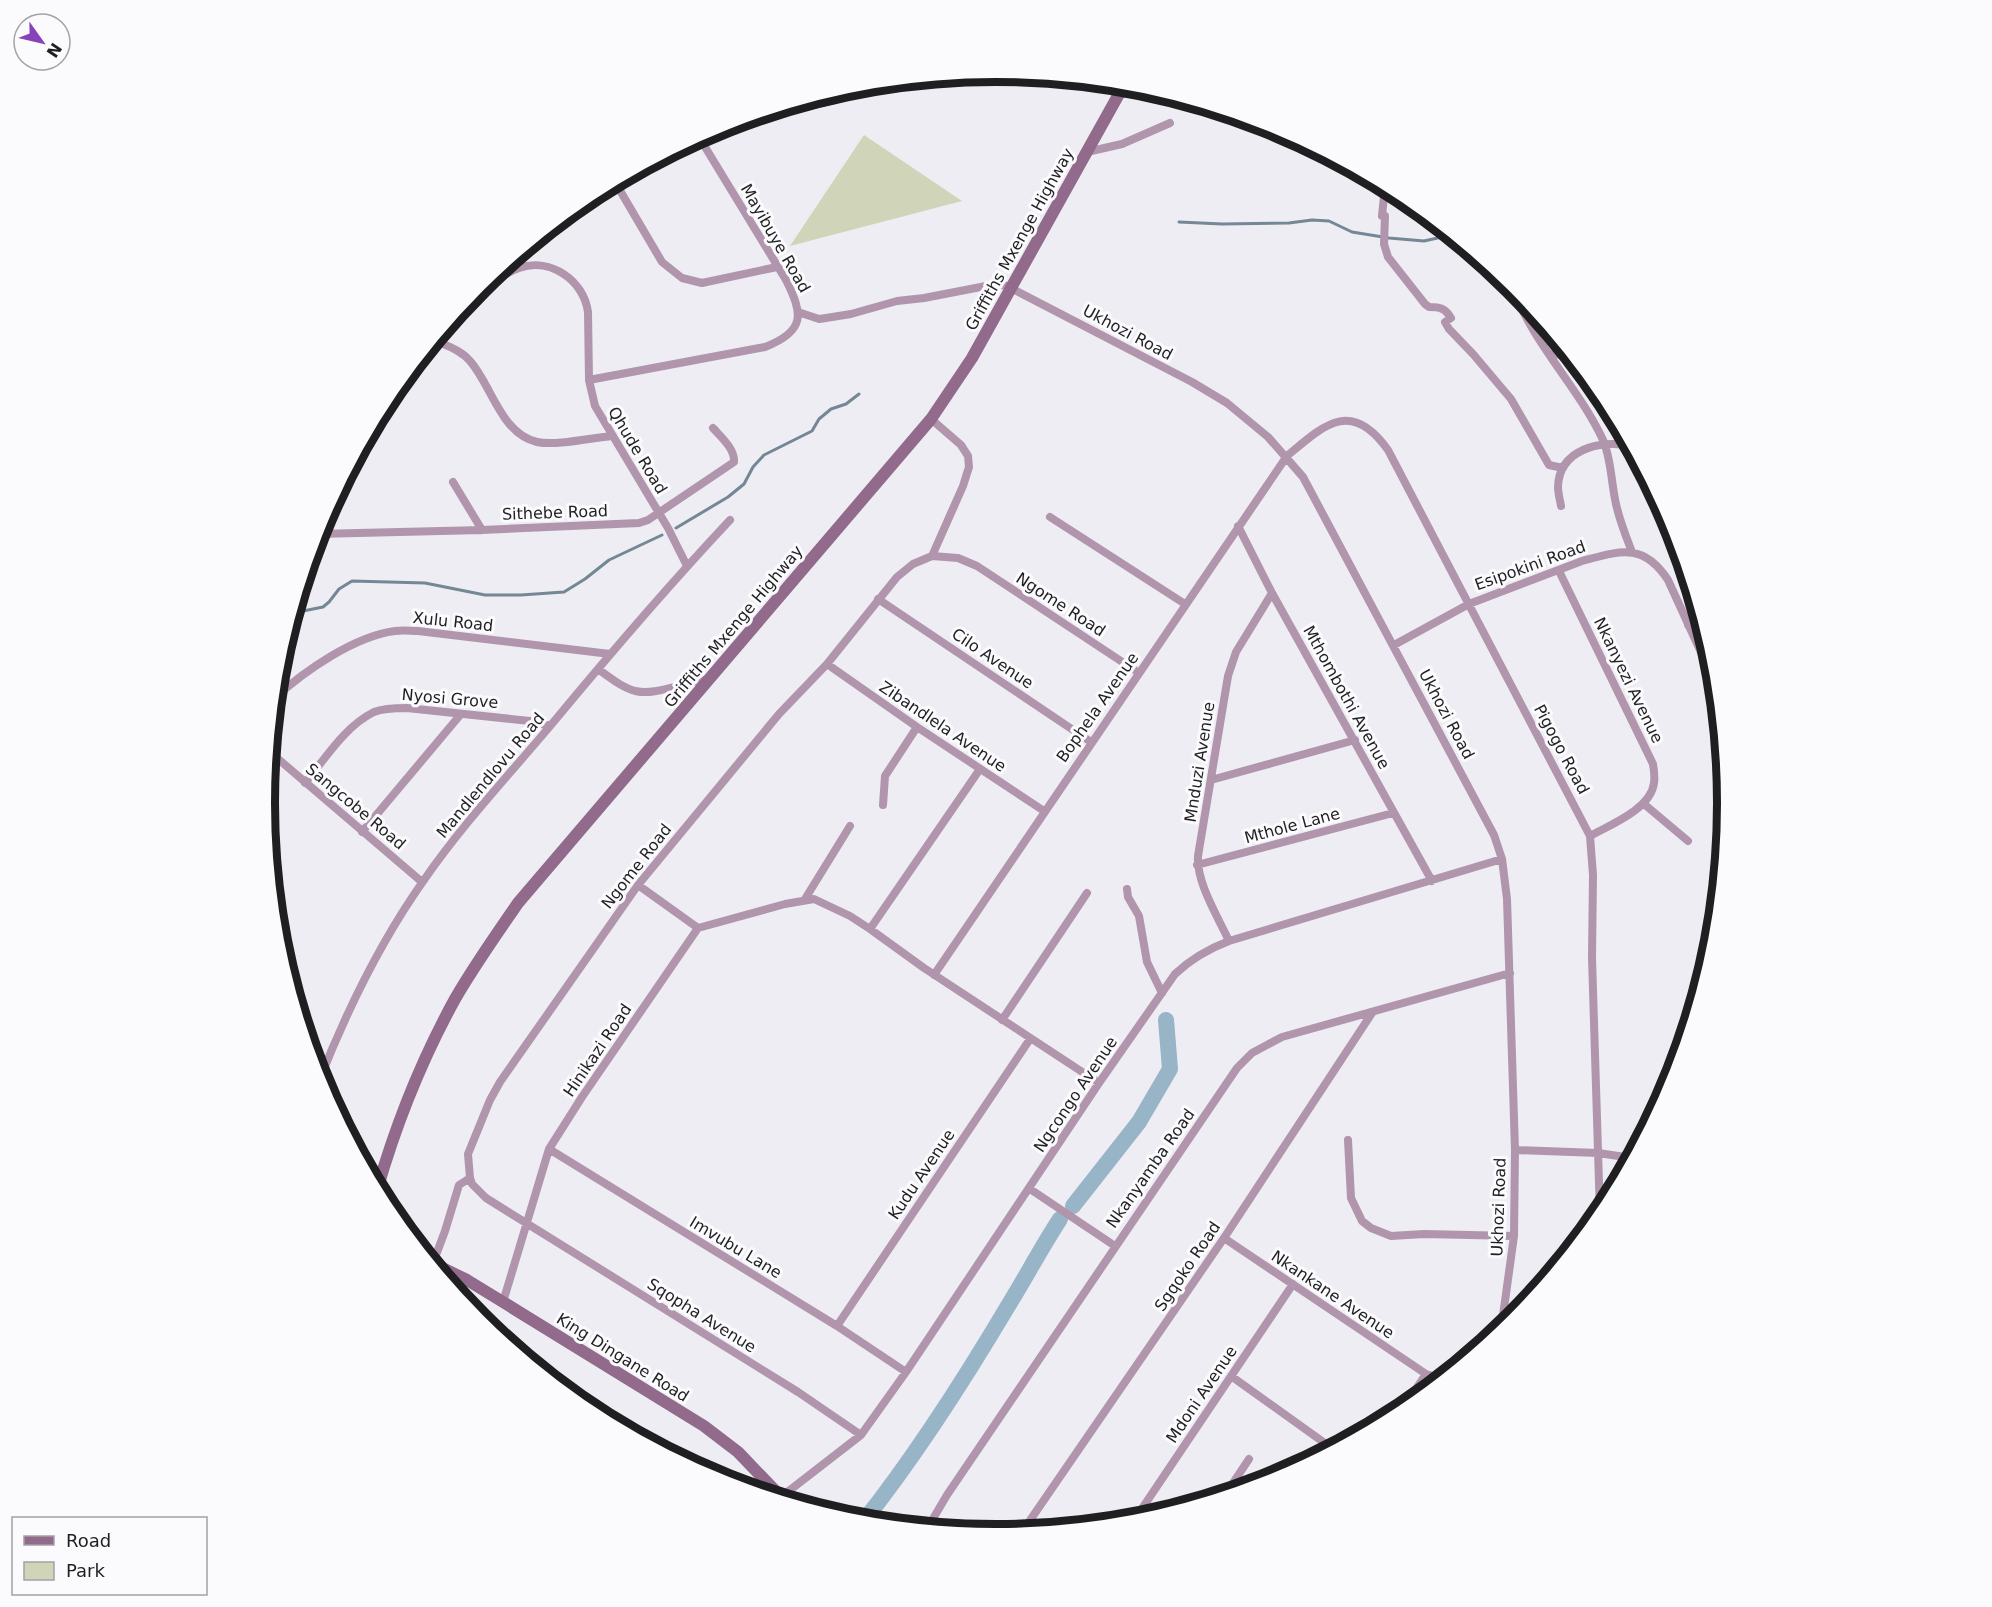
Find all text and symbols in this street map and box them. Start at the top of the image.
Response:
north arrow [12,12,72,72]
text: N [42,39,66,61]
street label: Griffiths Mxenge Highway [961,145,1078,334]
street label: Mayibuye Road [737,181,814,296]
street label: Ukhozi Road [1080,301,1176,364]
street label: Qhude Road [604,403,671,497]
street label: Sithebe Road [502,501,608,524]
street label: Esipokini Road [1472,537,1588,594]
street label: Griffiths Mxenge Highway [660,541,807,711]
street label: Ngome Road [1013,569,1109,640]
street label: Xulu Road [412,608,494,635]
street label: Nkanyezi Avenue [1590,614,1667,746]
street label: Mthombothi Avenue [1299,622,1394,772]
street label: Cilo Avenue [948,624,1037,693]
street label: Bophela Avenue [1052,649,1142,766]
street label: Ukhozi Road [1415,666,1478,762]
street label: Zibandlela Avenue [876,677,1010,776]
street label: Nyosi Grove [401,685,499,712]
street label: Mnduzi Avenue [1181,701,1218,824]
street label: Pigogo Road [1530,701,1593,797]
street label: Mandlendlovu Road [432,709,548,842]
street label: Sangcobe Road [302,759,409,854]
street label: Mthole Lane [1242,804,1342,847]
street label: Ngome Road [597,820,675,913]
street label: Hinikazi Road [559,1000,635,1100]
street label: Ngcongo Avenue [1030,1033,1121,1156]
street label: Nkanyamba Road [1102,1105,1199,1231]
street label: Kudu Avenue [884,1126,959,1223]
street label: Ukhozi Road [1487,1157,1510,1257]
street label: Imvubu Lane [686,1213,785,1282]
street label: Sgqoko Road [1150,1218,1224,1315]
street label: Nkankane Avenue [1268,1246,1398,1343]
street label: Sqopha Avenue [644,1274,760,1357]
street label: King Dingane Road [553,1309,692,1406]
street label: Mdoni Avenue [1162,1342,1241,1446]
legend [12,1517,207,1595]
text: Road [66,1530,111,1551]
text: Park [66,1560,105,1581]

